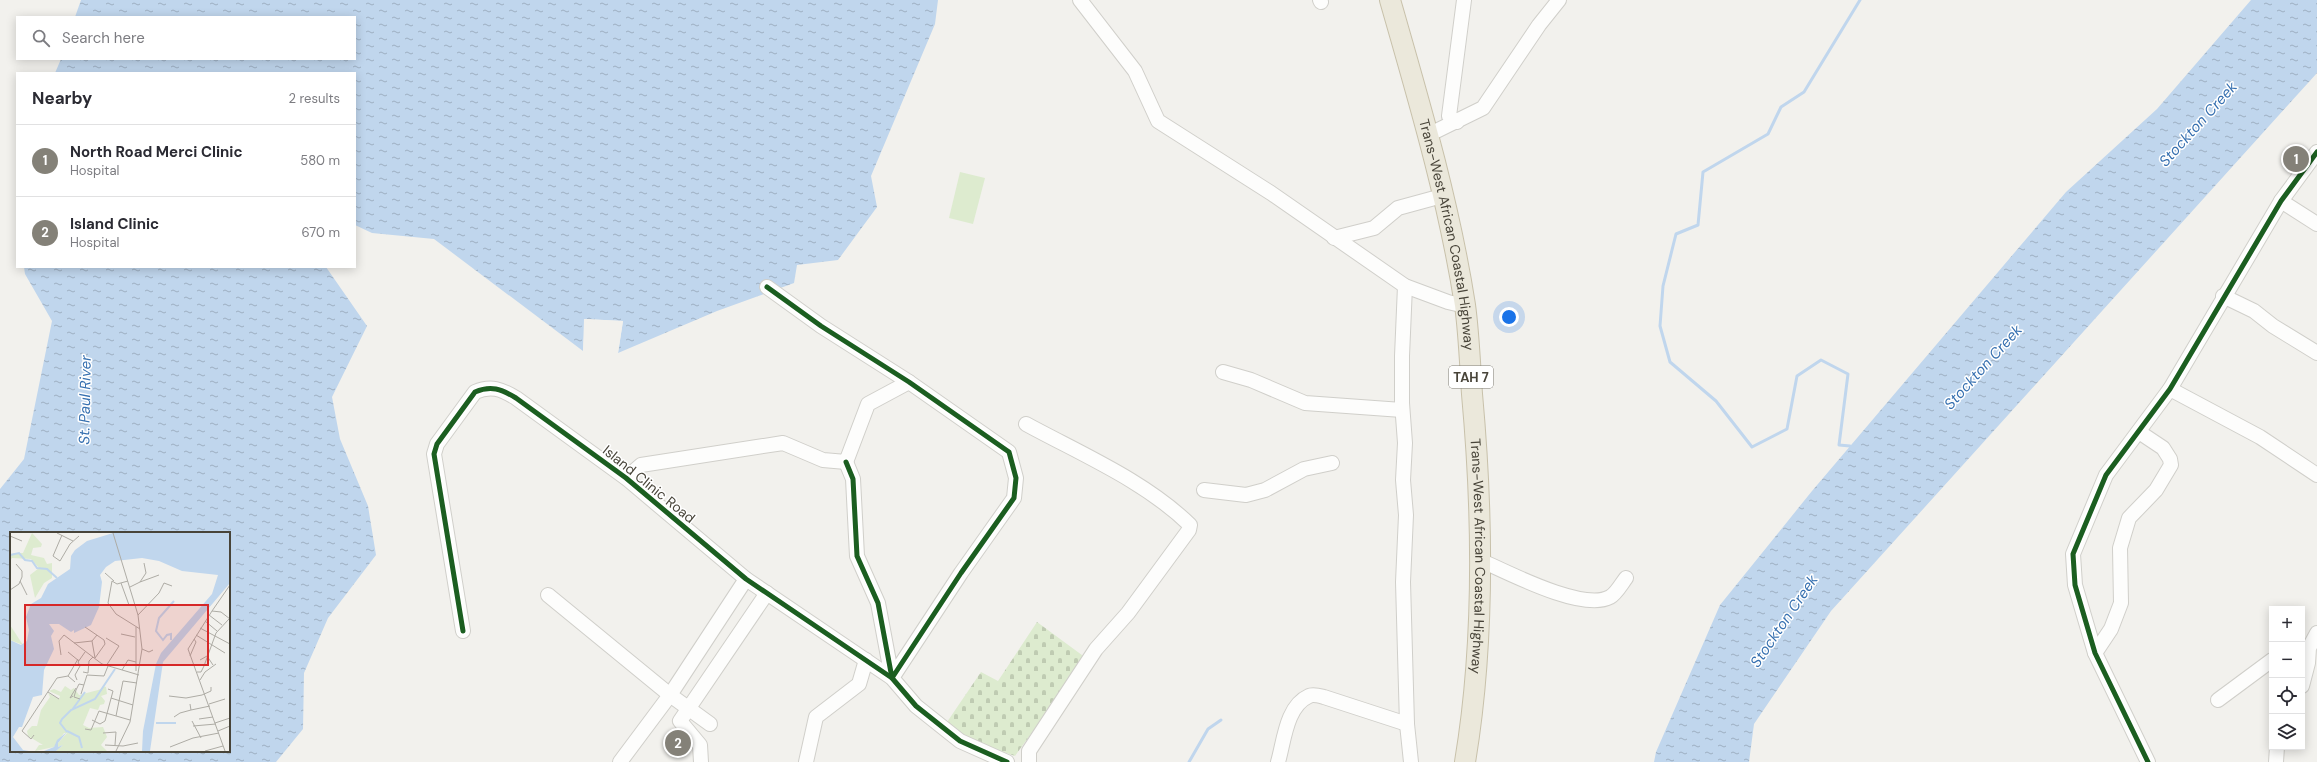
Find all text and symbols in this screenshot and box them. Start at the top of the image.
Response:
search box [16,16,356,60]
icon: search [30,27,52,49]
text: Search here [62,28,145,48]
water label: Stockton Creek [2154,77,2242,171]
text: Nearby [32,87,92,109]
text: 2 results [289,90,340,107]
street label: Trans-West African Coastal Highway [1415,117,1478,351]
text: North Road Merci Clinic [70,142,243,162]
pin: 1 [2283,144,2309,174]
text: 1 [43,152,47,169]
text: 580 m [300,152,340,169]
text: Hospital [70,162,119,179]
text: Island Clinic [70,214,159,234]
text: 2 [41,224,49,241]
text: 670 m [301,224,340,241]
text: Hospital [70,234,119,251]
your location [1499,307,1519,327]
water label: Stockton Creek [1939,320,2027,414]
water label: St. Paul River [74,355,96,445]
road number: TAH 7 [1449,366,1493,388]
street label: Trans-West African Coastal Highway [1467,438,1489,675]
street label: Island Clinic Road [599,441,699,527]
inset map [10,532,230,752]
water label: Stockton Creek [1746,570,1823,671]
map controls [2269,606,2305,750]
button: + [2269,606,2305,642]
button: − [2269,642,2305,678]
button: locate [2269,678,2305,714]
button: layers [2269,714,2305,750]
pin: 2 [665,728,691,758]

